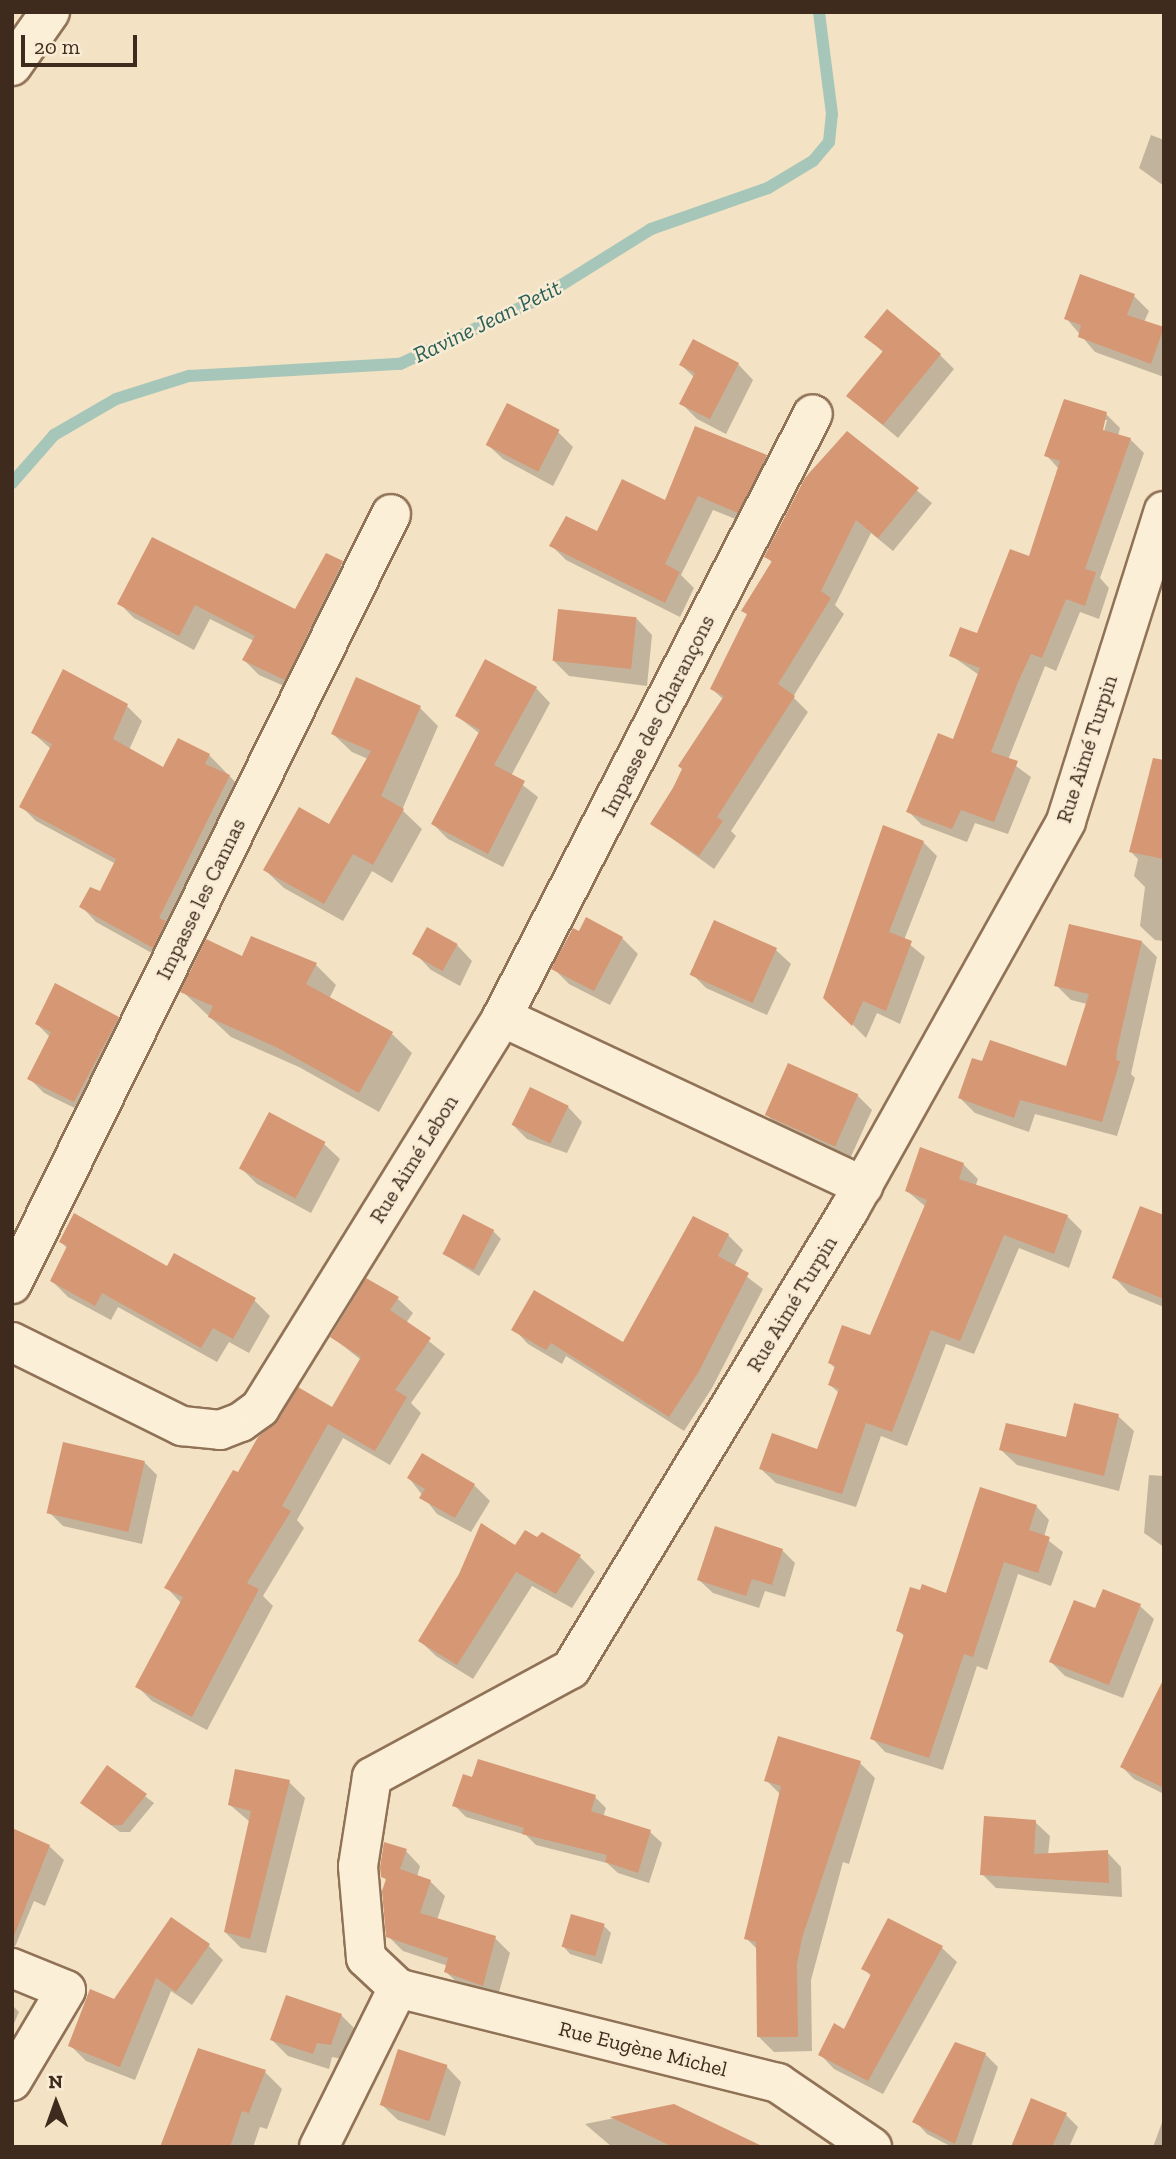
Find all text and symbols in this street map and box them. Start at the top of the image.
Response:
scale bar [24,21,140,65]
text: 20 m [34,34,80,59]
water label: Ravine Jean Petit [408,273,566,369]
street label: Impasse des Charançons [596,611,720,821]
street label: Rue Aimé Turpin [1051,672,1123,826]
street label: Impasse les Cannas [151,814,251,984]
street label: Rue Aimé Lebon [364,1090,464,1228]
street label: Rue Aimé Turpin [741,1231,843,1377]
street label: Rue Eugène Michel [556,2016,730,2082]
north arrow [21,2068,91,2138]
text: N [48,2070,63,2093]

